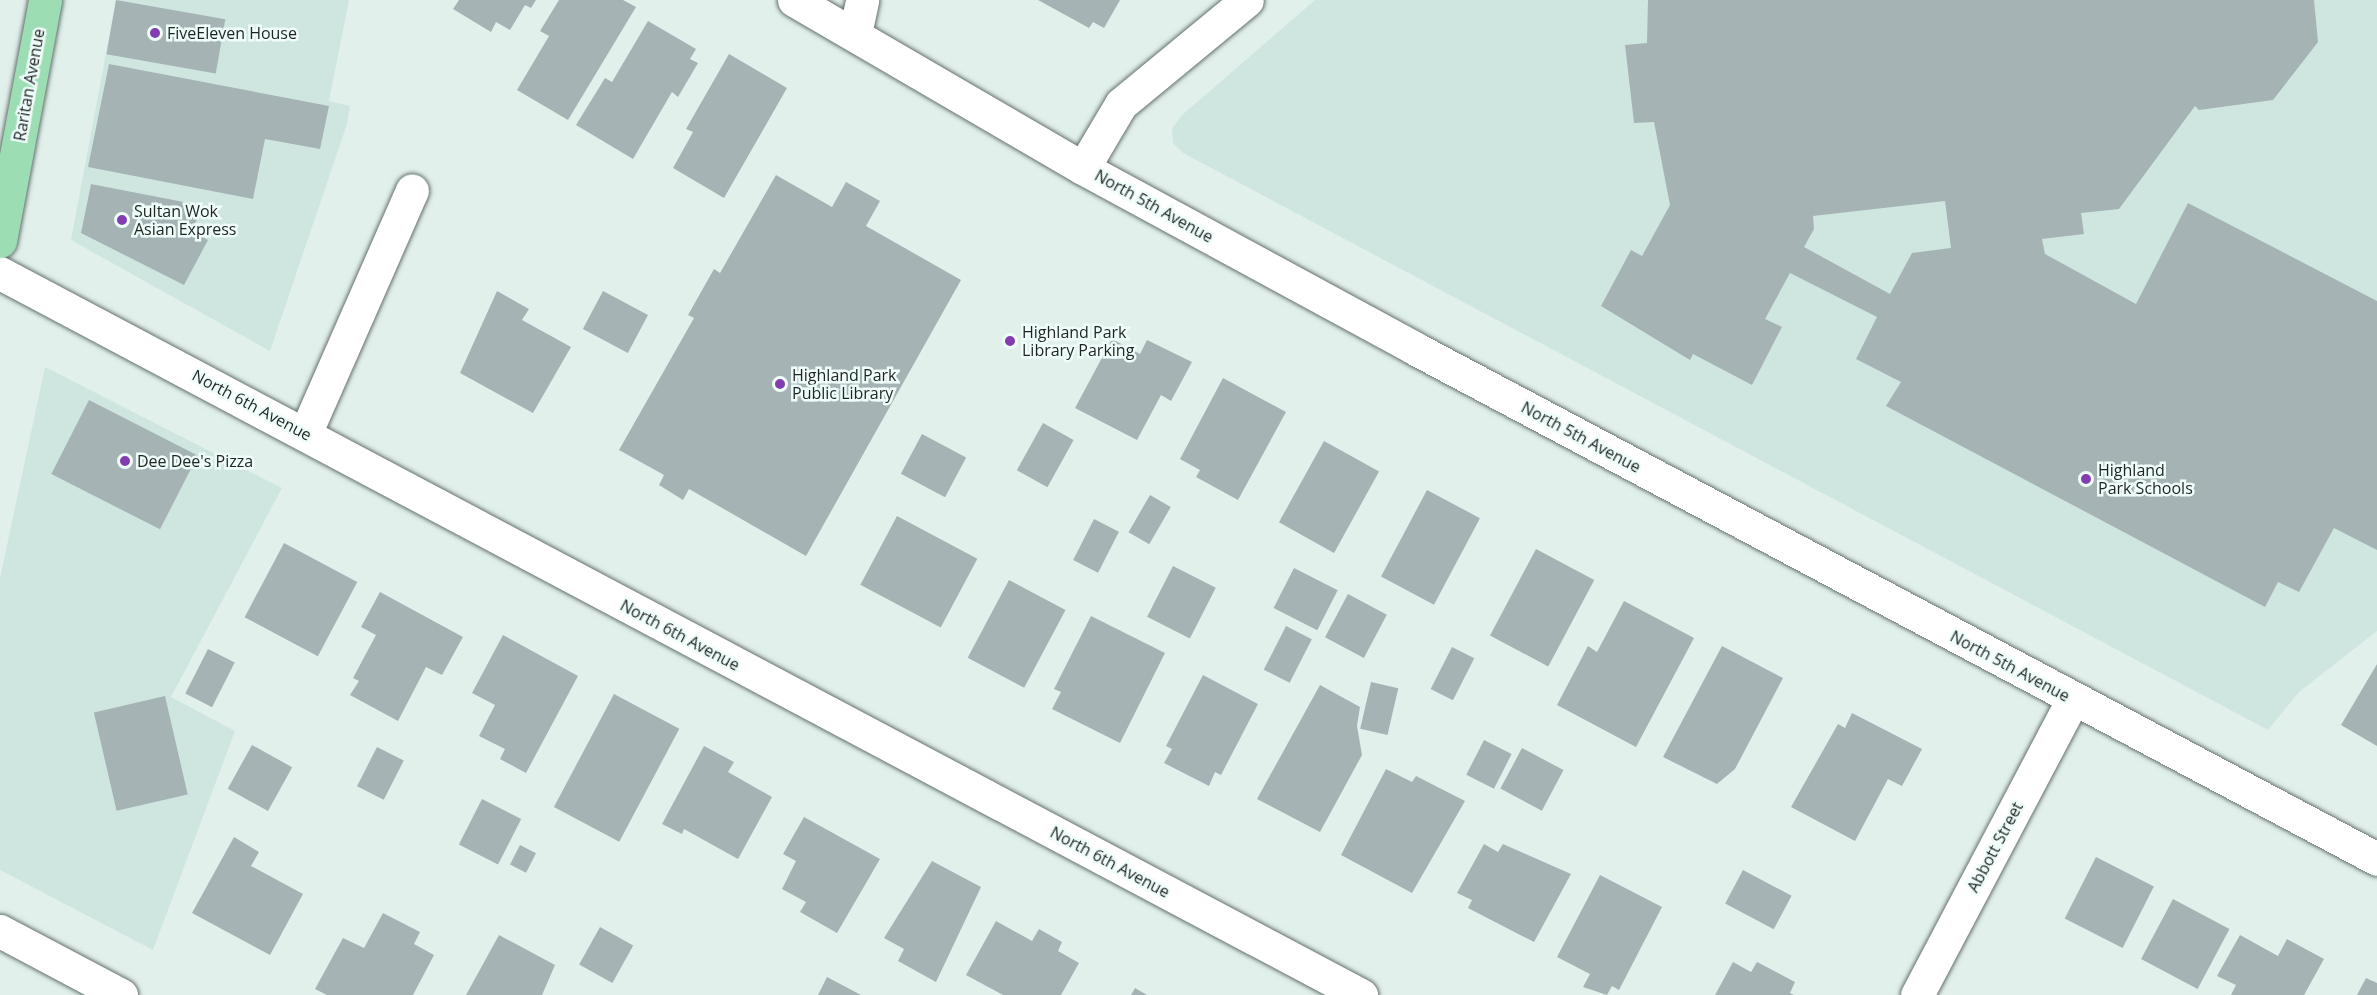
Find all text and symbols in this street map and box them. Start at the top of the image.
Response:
place label: FiveEleven House [167,23,297,43]
marker: FiveEleven House [148,26,162,40]
street label: Raritan Avenue [10,27,48,143]
street label: North 5th Avenue [1091,166,1217,246]
place label: Sultan Wok Asian Express [134,201,236,239]
marker: Sultan Wok Asian Express [115,213,129,227]
place label: Highland Park Library Parking [1022,322,1134,360]
marker: Highland Park Library Parking [1003,334,1017,348]
street label: North 6th Avenue [189,365,315,445]
place label: Highland Park Public Library [792,365,896,403]
marker: Highland Park Public Library [773,377,787,391]
street label: North 5th Avenue [1518,397,1644,477]
place label: Dee Dee's Pizza [137,451,253,471]
marker: Dee Dee's Pizza [118,454,132,468]
place label: Highland Park Schools [2098,460,2193,498]
marker: Highland Park Schools [2079,472,2093,486]
street label: North 6th Avenue [617,595,743,675]
street label: North 5th Avenue [1947,626,2073,706]
street label: Abbott Street [1963,799,2027,895]
street label: North 6th Avenue [1047,822,1173,902]

